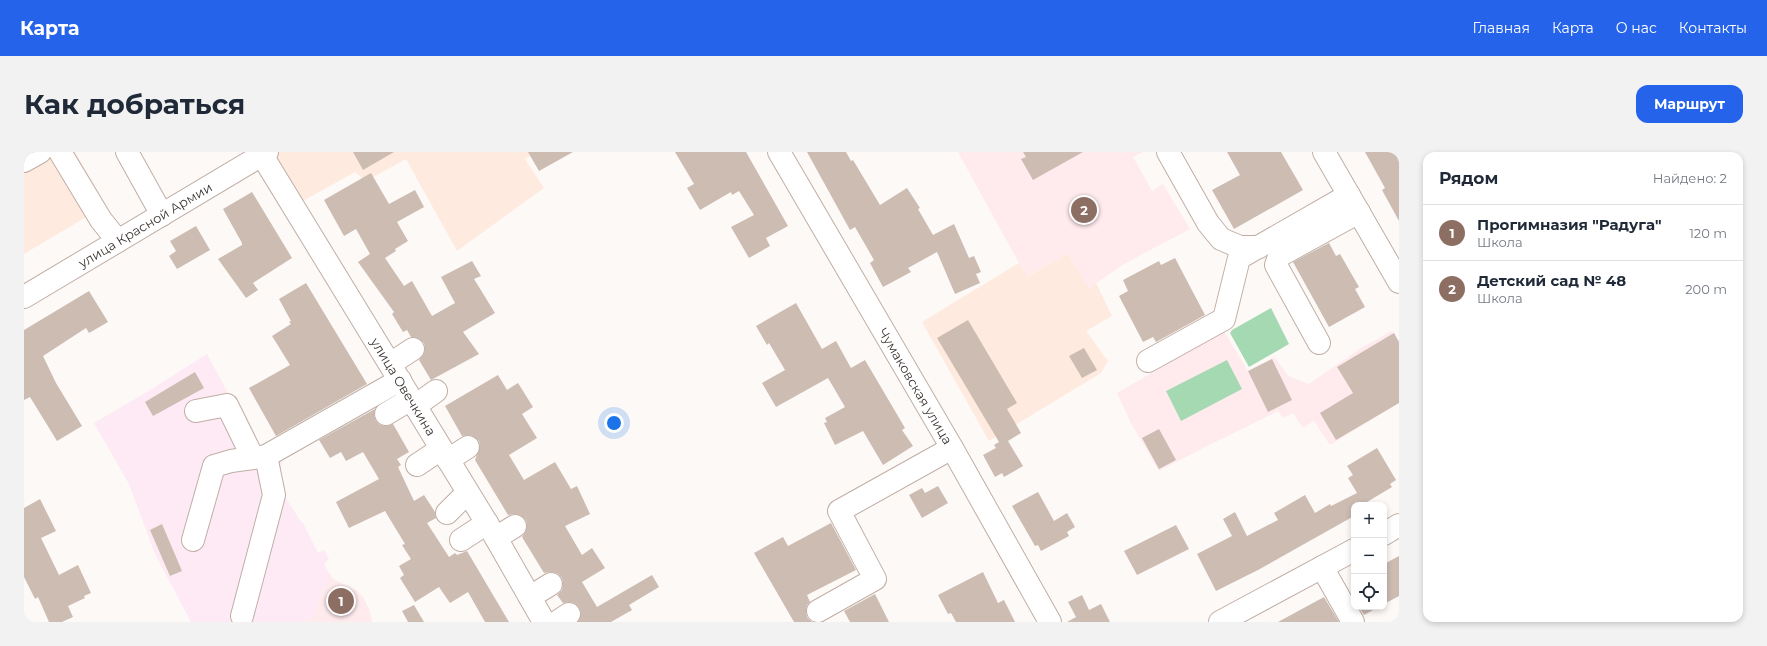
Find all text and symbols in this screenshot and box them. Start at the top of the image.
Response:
text: Карта [20,17,80,40]
text: Главная [1472,19,1530,37]
text: Карта [1552,19,1594,37]
text: О нас [1616,19,1657,37]
text: Контакты [1679,19,1747,37]
button: Маршрут [1636,85,1743,123]
text: Как добраться [24,87,245,121]
text: Рядом [1439,168,1498,188]
text: Найдено: 2 [1653,170,1727,186]
street label: улица Красной Армии [74,179,215,271]
pin: 2 [1071,195,1097,225]
text: Прогимназия "Радуга" [1477,215,1662,234]
text: 1 [1449,225,1455,241]
text: 120 m [1689,225,1727,241]
text: Школа [1477,234,1523,250]
text: Детский сад № 48 [1477,271,1626,290]
text: 2 [1448,281,1456,297]
text: 200 m [1685,281,1727,297]
text: Школа [1477,290,1523,306]
street label: Чумаковская улица [875,325,956,447]
street label: улица Овечкина [367,334,439,438]
your location [604,413,624,433]
map controls [1351,502,1387,610]
button: + [1351,502,1387,538]
button: − [1351,538,1387,574]
button: locate [1351,574,1387,610]
pin: 1 [328,586,354,616]

